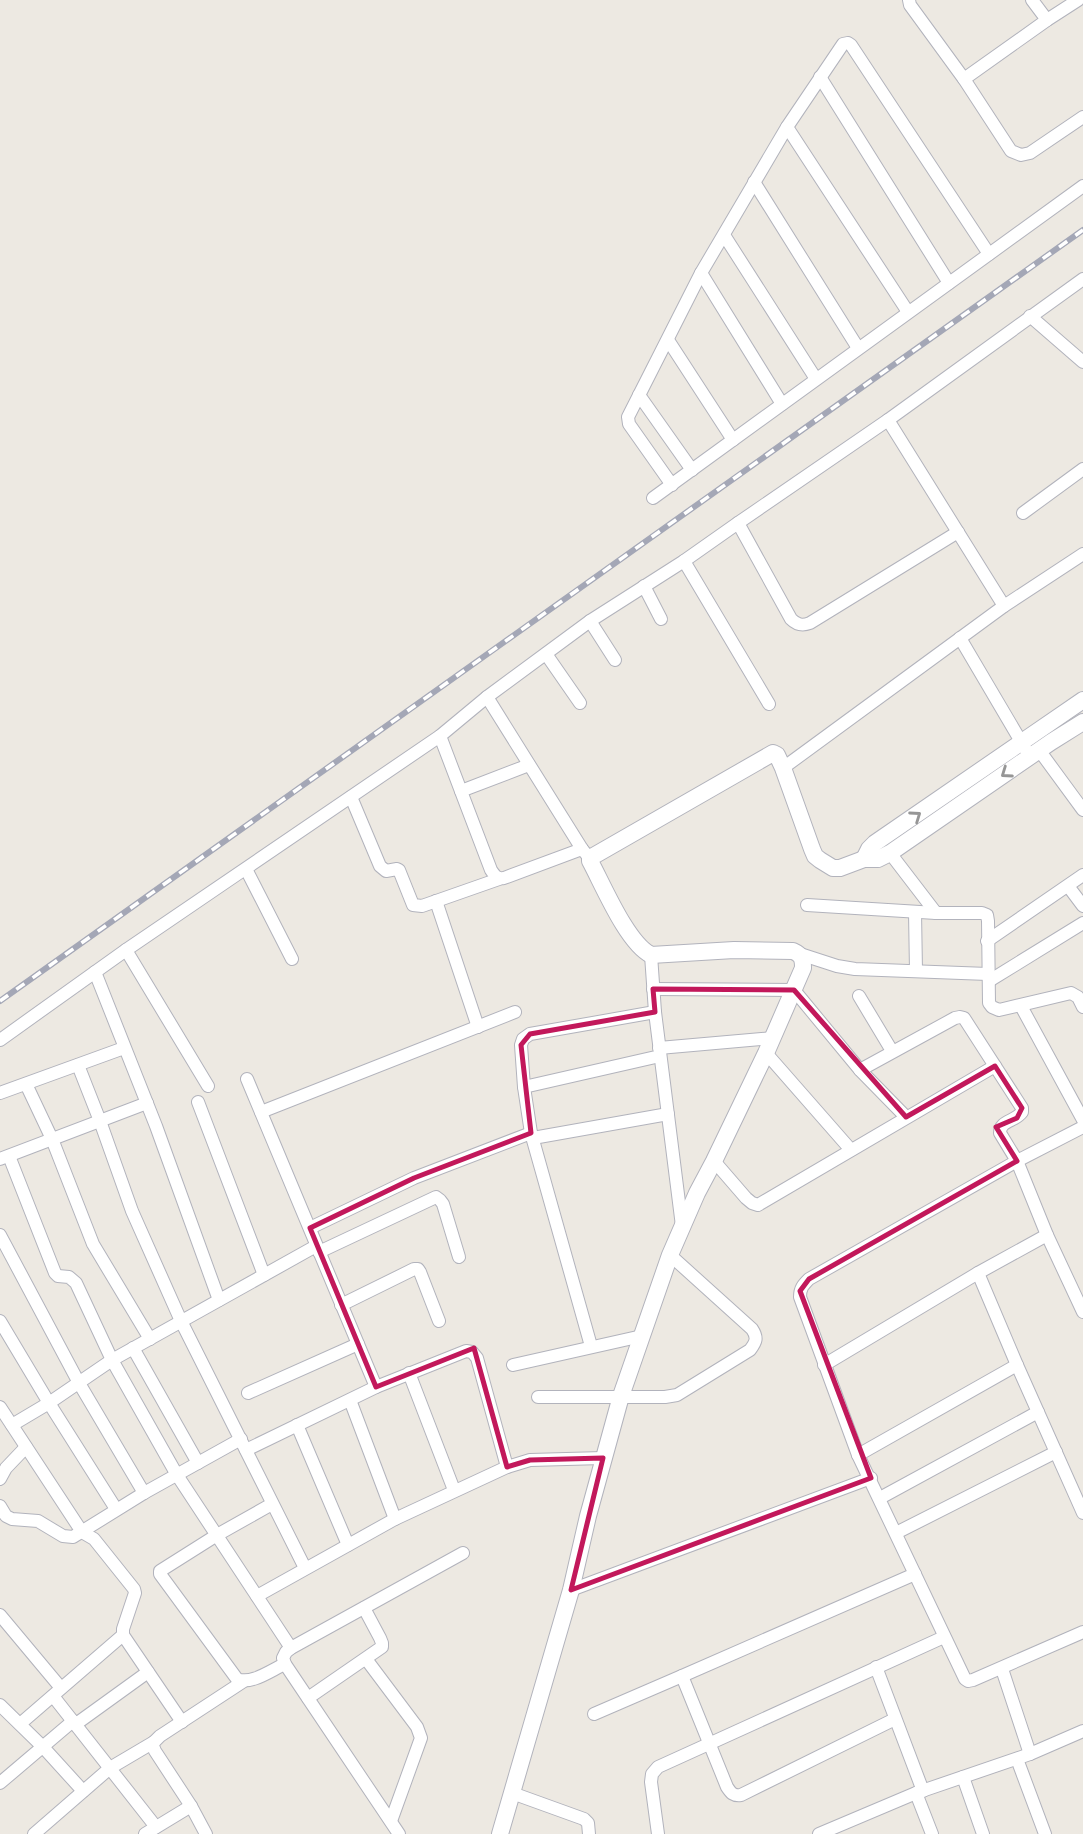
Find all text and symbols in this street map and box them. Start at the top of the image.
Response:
one-way arrow [1001,765,1014,777]
one-way arrow [908,812,921,824]

